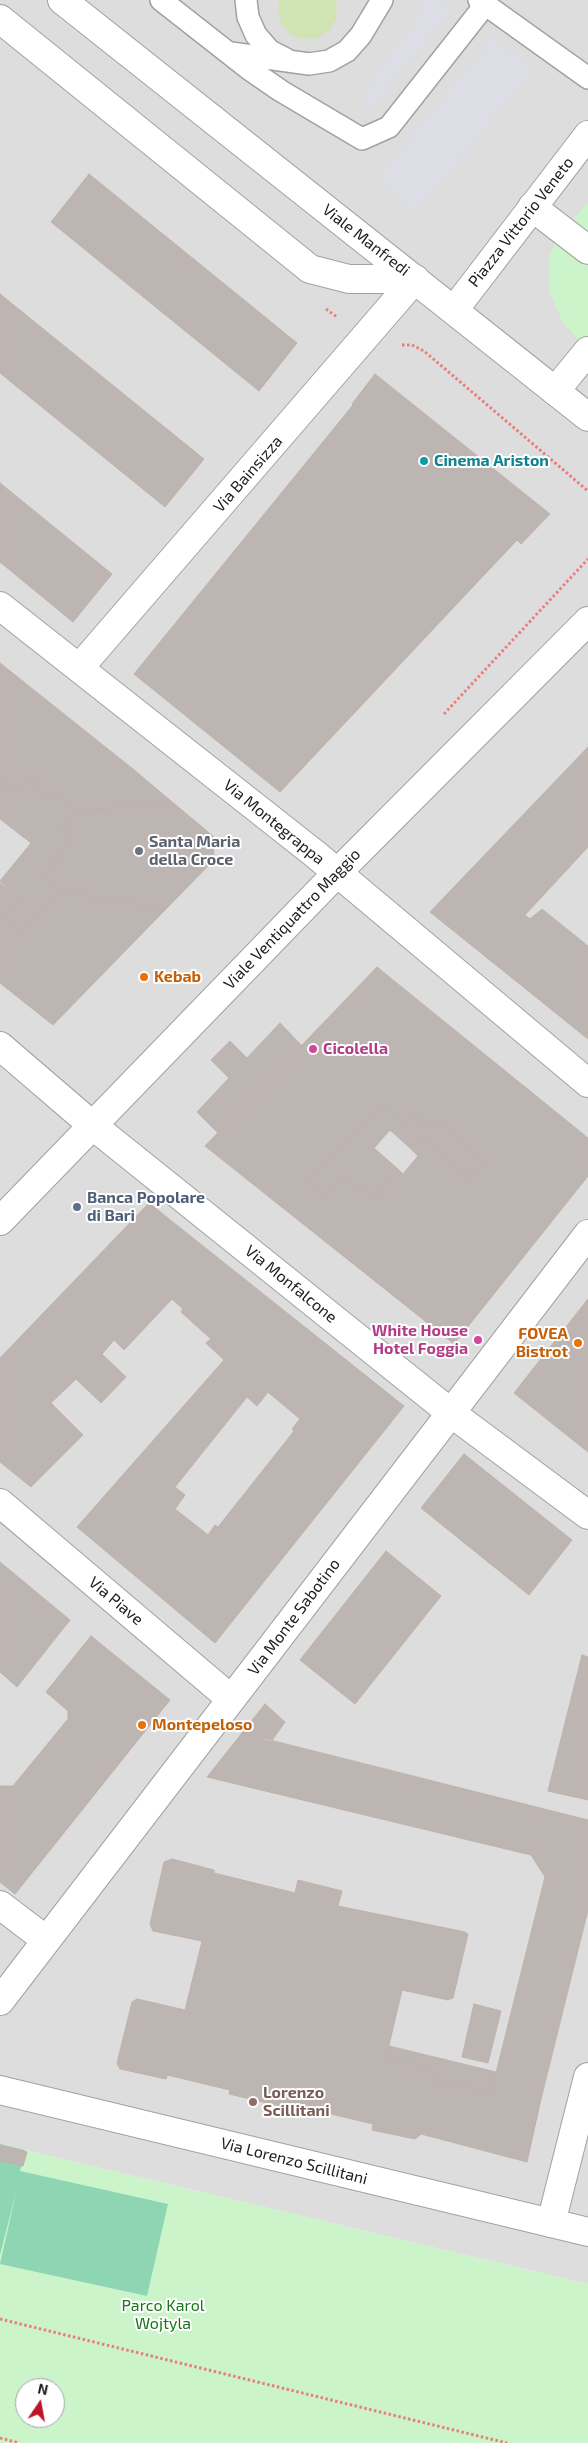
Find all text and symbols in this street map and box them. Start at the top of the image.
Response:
street label: Piazza Vittorio Veneto [464,153,578,291]
street label: Viale Manfredi [319,200,413,280]
street label: Via Bainsizza [210,432,286,516]
place label: Cinema Ariston [434,451,549,471]
marker: Cinema Ariston [418,455,430,467]
street label: Via Montegrappa [220,775,328,869]
place label: Santa Maria della Croce [149,832,240,870]
marker: Santa Maria della Croce [133,845,145,857]
street label: Viale Ventiquattro Maggio [220,845,364,993]
place label: Kebab [154,967,201,987]
marker: Kebab [138,971,150,983]
place label: Cicolella [323,1039,388,1059]
marker: Cicolella [307,1043,319,1055]
place label: Banca Popolare di Bari [87,1188,205,1226]
marker: Banca Popolare di Bari [71,1201,83,1213]
street label: Via Monfalcone [241,1241,341,1327]
place label: White House Hotel Foggia [372,1321,468,1359]
place label: FOVEA Bistrot [516,1324,568,1362]
marker: White House Hotel Foggia [472,1334,484,1346]
marker: FOVEA Bistrot [572,1337,584,1349]
street label: Via Monte Sabotino [244,1555,344,1679]
street label: Via Piave [85,1573,147,1629]
place label: Montepeloso [152,1715,253,1735]
marker: Montepeloso [136,1719,148,1731]
place label: Lorenzo Scillitani [263,2083,330,2121]
marker: Lorenzo Scillitani [247,2096,259,2108]
street label: Via Lorenzo Scillitani [219,2133,369,2189]
park label: Parco Karol Wojtyla [121,2296,205,2334]
north arrow [15,2378,65,2428]
text: N [36,2379,50,2398]

